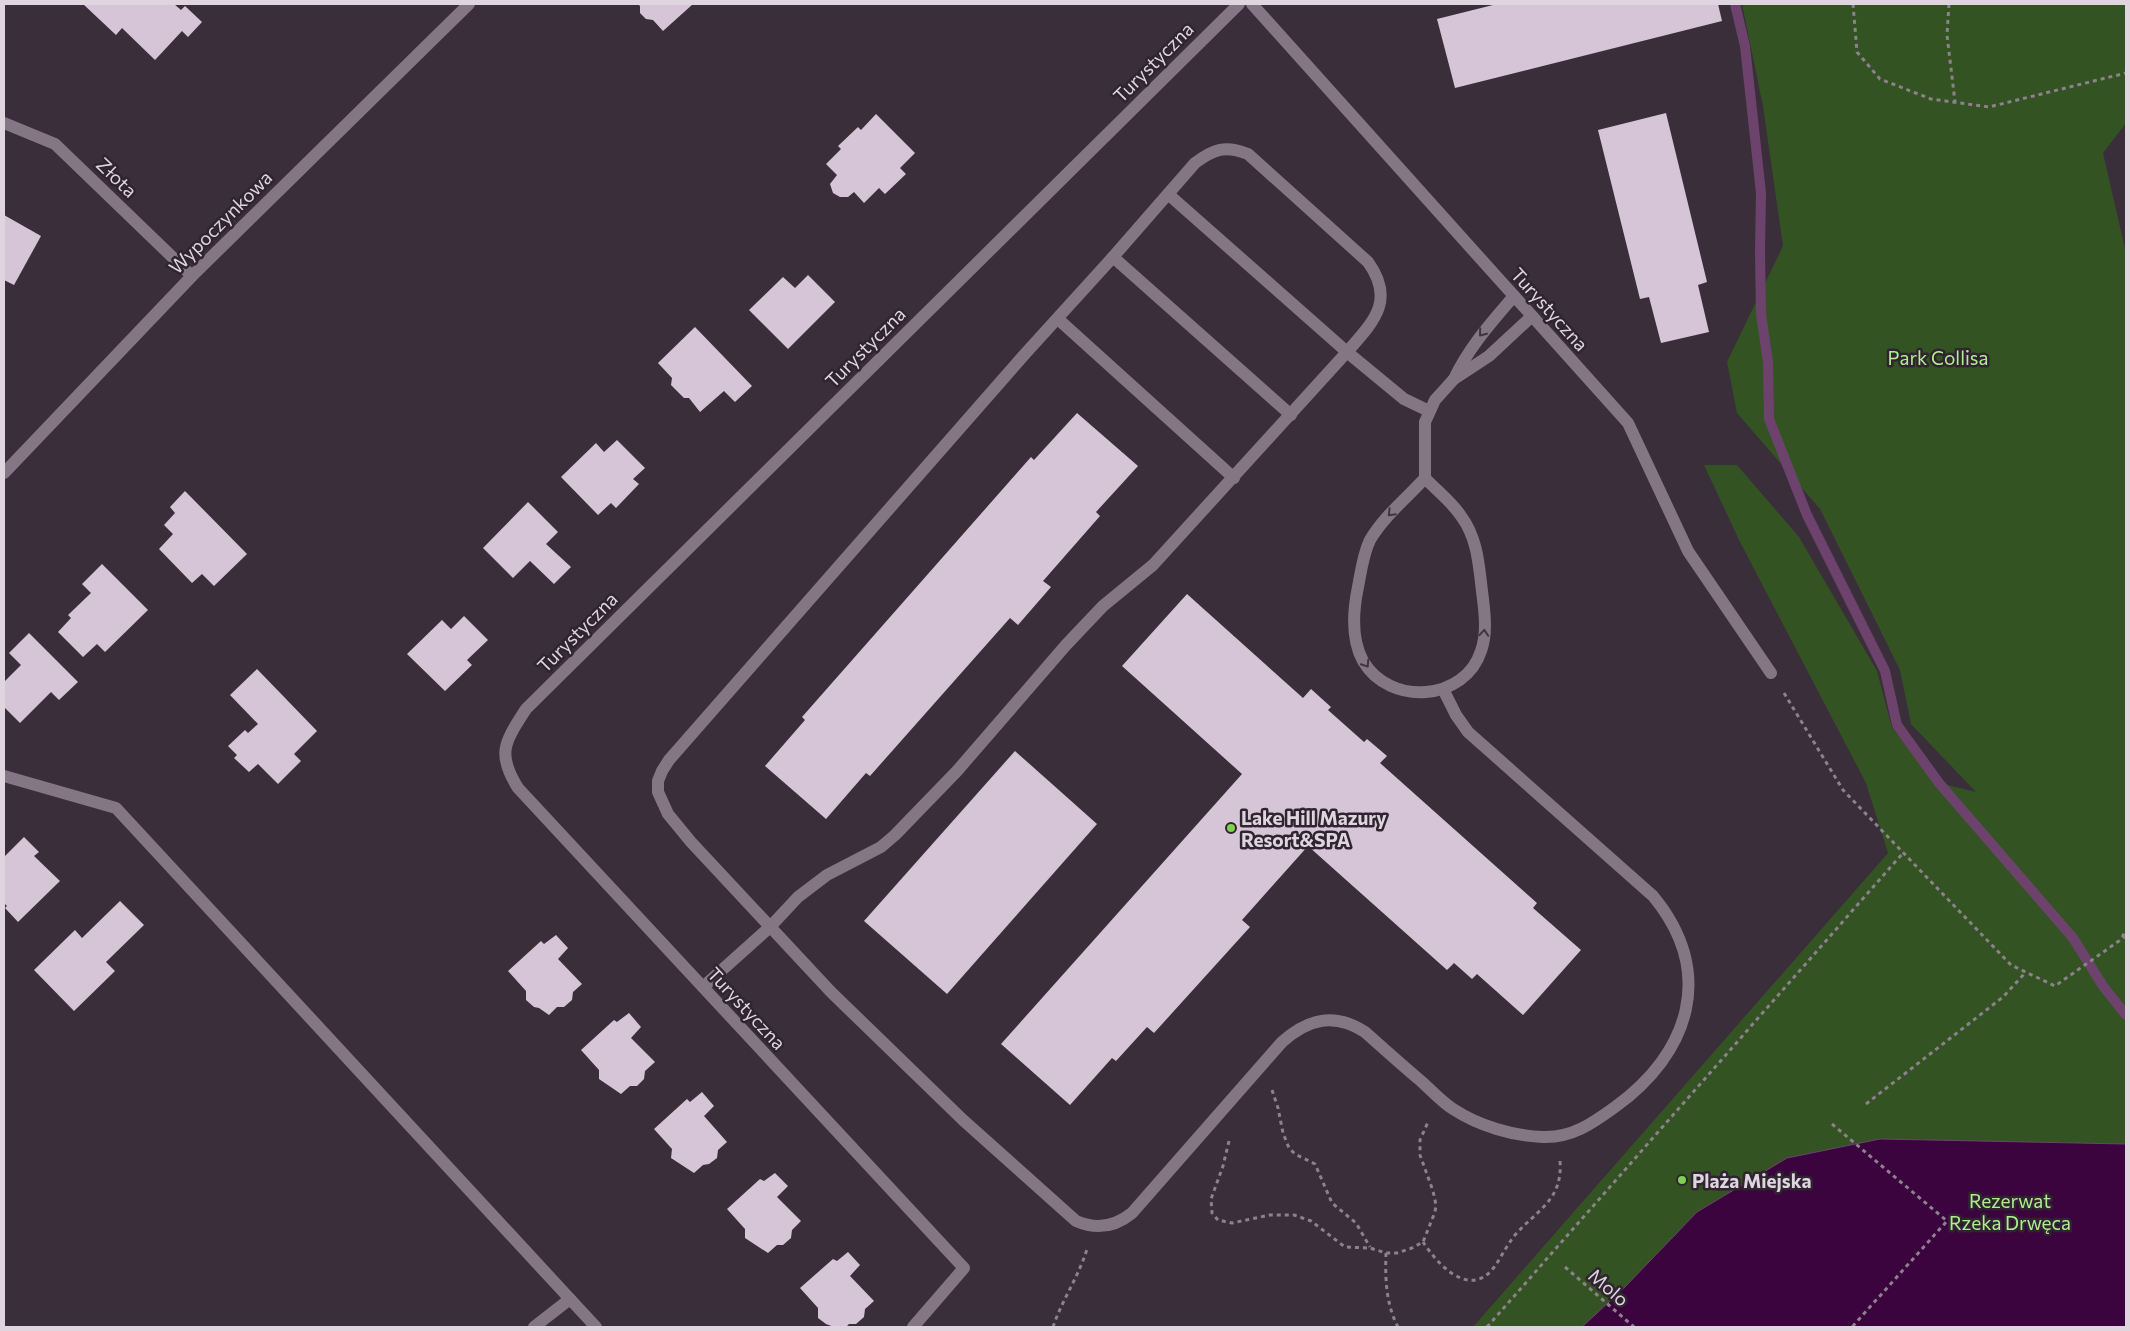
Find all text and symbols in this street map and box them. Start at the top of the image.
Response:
street label: Turystyczna [1108,17,1198,107]
street label: Złota [92,152,142,202]
street label: Wypoczynkowa [164,166,276,278]
street label: Turystyczna [1507,263,1593,355]
street label: Turystyczna [820,302,910,392]
one-way arrow [1479,327,1487,336]
park label: Park Collisa [1888,346,1988,369]
one-way arrow [1388,507,1397,516]
street label: Turystyczna [532,587,622,677]
one-way arrow [1479,629,1490,637]
one-way arrow [1359,658,1369,667]
place label: Lake Hill Mazury Resort&SPA [1241,806,1387,851]
marker: Lake Hill Mazury Resort&SPA [1225,822,1237,834]
street label: Turystyczna [703,962,791,1054]
place label: Plaża Miejska [1692,1169,1812,1192]
marker: Plaża Miejska [1676,1174,1688,1186]
park label: Rezerwat Rzeka Drwęca [1949,1189,2071,1234]
street label: Molo [1584,1263,1634,1311]

